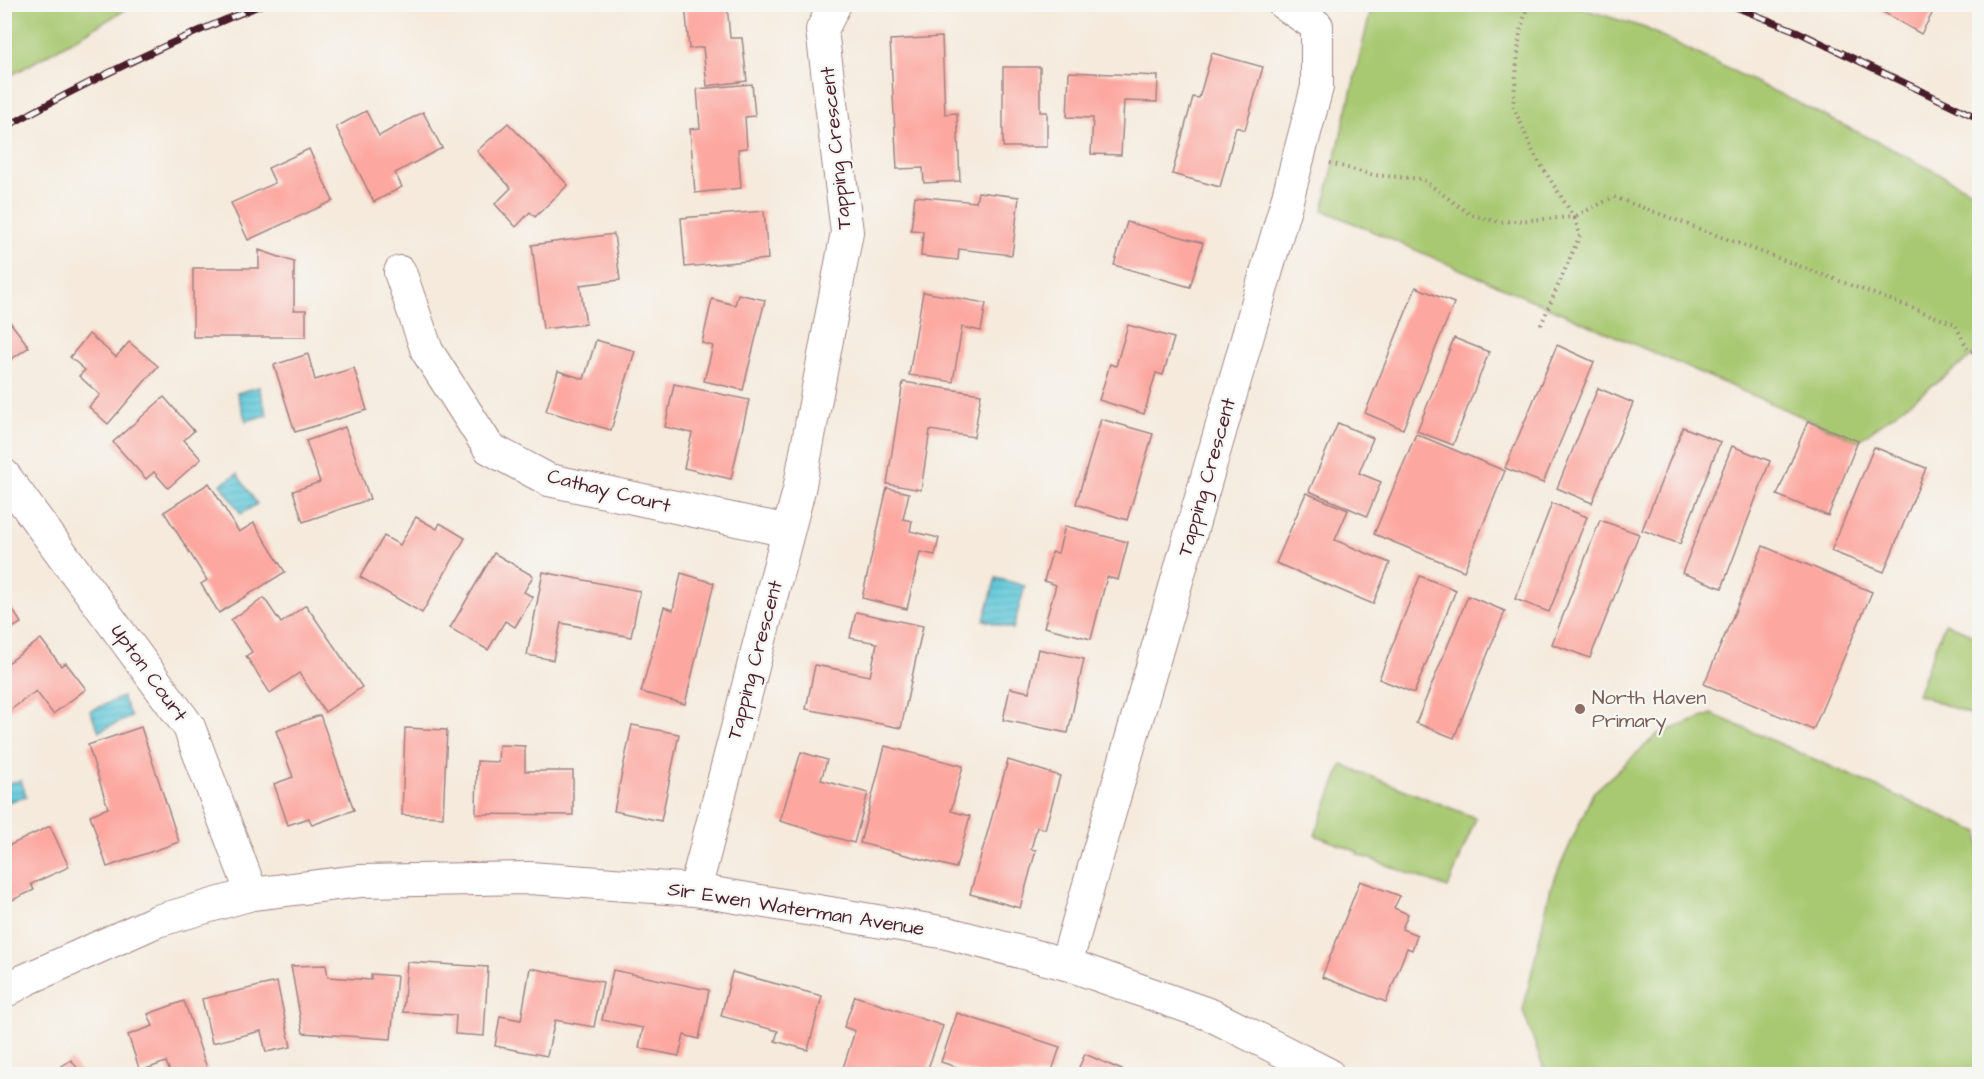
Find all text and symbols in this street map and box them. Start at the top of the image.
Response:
street label: Tapping Crescent [814,65,859,231]
street label: Tapping Crescent [1171,394,1244,560]
street label: Cathay Court [544,462,674,521]
street label: Tapping Crescent [720,577,791,743]
street label: Upton Court [104,618,194,728]
place label: North Haven Primary [1592,684,1706,736]
marker: North Haven Primary [1573,702,1587,716]
street label: Sir Ewen Waterman Avenue [666,875,926,943]

